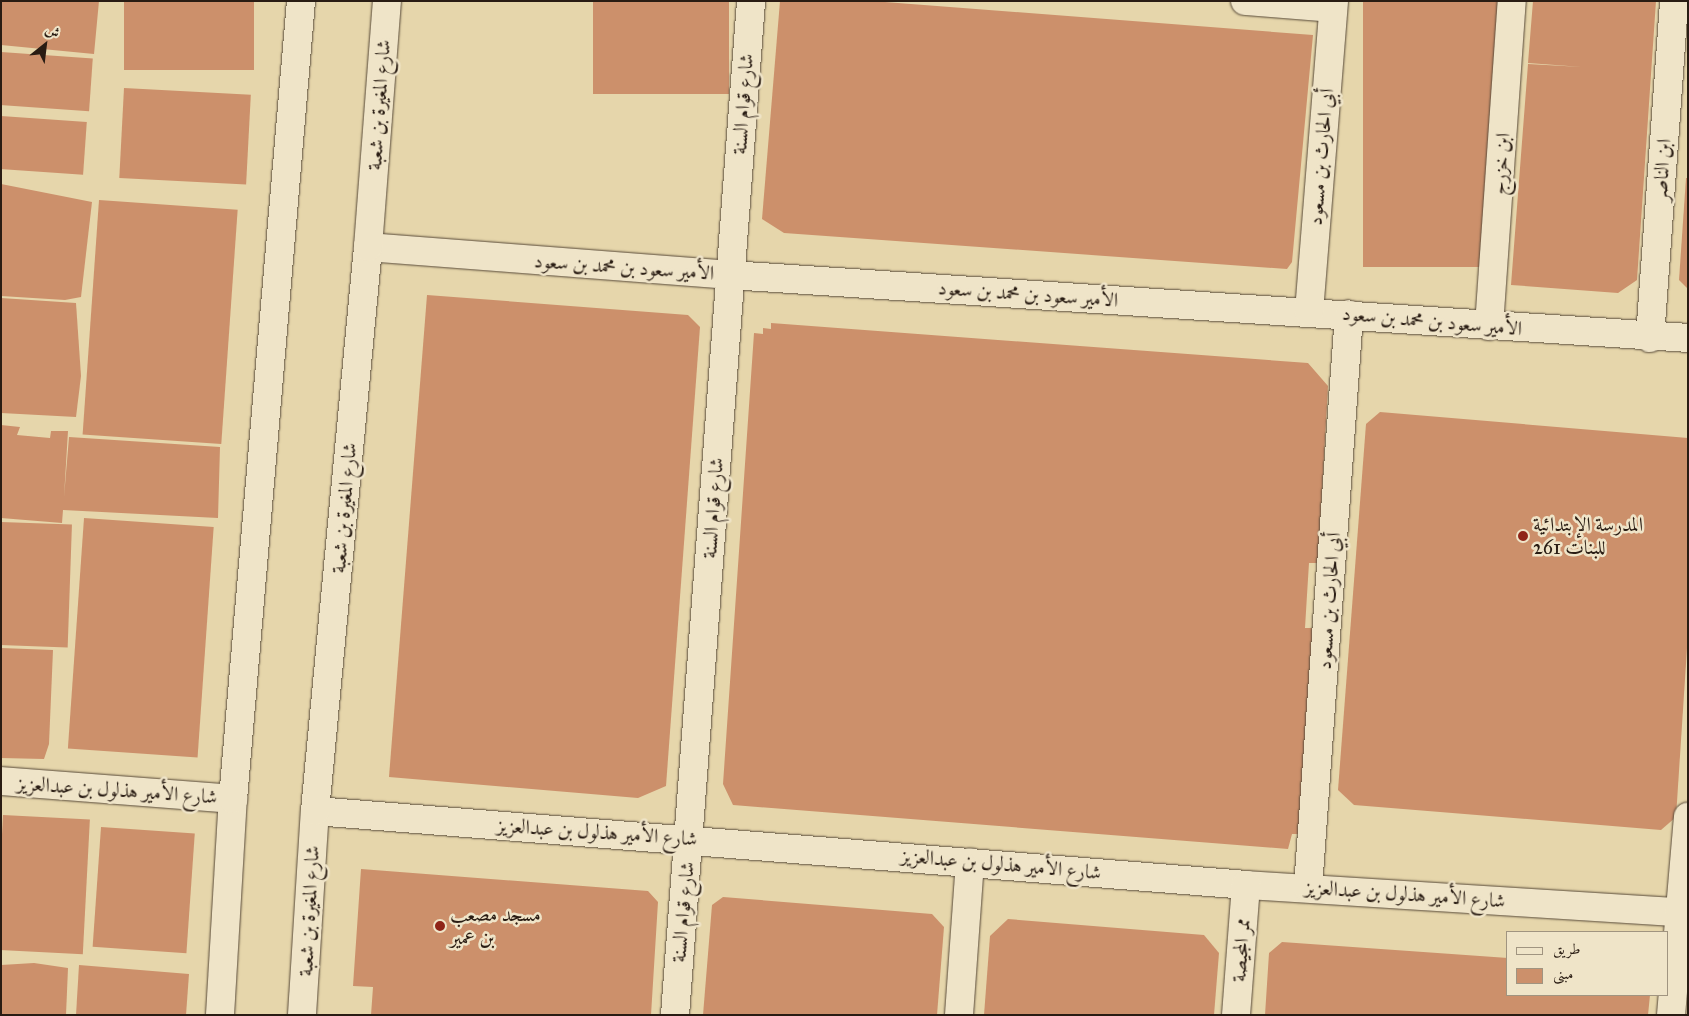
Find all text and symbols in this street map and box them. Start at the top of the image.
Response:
north arrow [20,20,70,70]
text: ش [42,21,63,42]
street label: شارع المغيرة بن شعبة [362,39,396,171]
street label: شارع قوام السنة [728,53,758,155]
street label: أبي الحارث بن مسعود [1303,87,1339,227]
street label: ابن خزرج [1487,132,1515,196]
street label: ابن الناصر [1648,138,1676,202]
street label: الأمير سعود بن محمد بن سعود [533,249,715,285]
street label: الأمير سعود بن محمد بن سعود [937,276,1119,312]
street label: الأمير سعود بن محمد بن سعود [1341,301,1523,341]
street label: شارع المغيرة بن شعبة [326,442,362,574]
street label: شارع قوام السنة [698,457,728,559]
place label: المدرسة الإبتدائية 261 للبنات [1533,512,1643,559]
marker: المدرسة الإبتدائية 261 للبنات [1517,530,1529,542]
street label: أبي الحارث بن مسعود [1312,532,1346,670]
street label: شارع الأمير هذلول بن عبدالعزيز [16,771,218,809]
street label: شارع الأمير هذلول بن عبدالعزيز [496,813,698,851]
street label: شارع الأمير هذلول بن عبدالعزيز [900,843,1102,885]
street label: شارع المغيرة بن شعبة [294,845,324,977]
street label: شارع قوام السنة [667,861,699,963]
street label: شارع الأمير هذلول بن عبدالعزيز [1304,875,1506,913]
place label: مسجد مصعب بن عمير [450,902,541,949]
street label: ممر المجيصة [1227,917,1255,983]
marker: مسجد مصعب بن عمير [434,920,446,932]
legend [1506,931,1669,996]
text: طريق [1553,940,1580,958]
text: مبنى [1553,965,1573,983]

